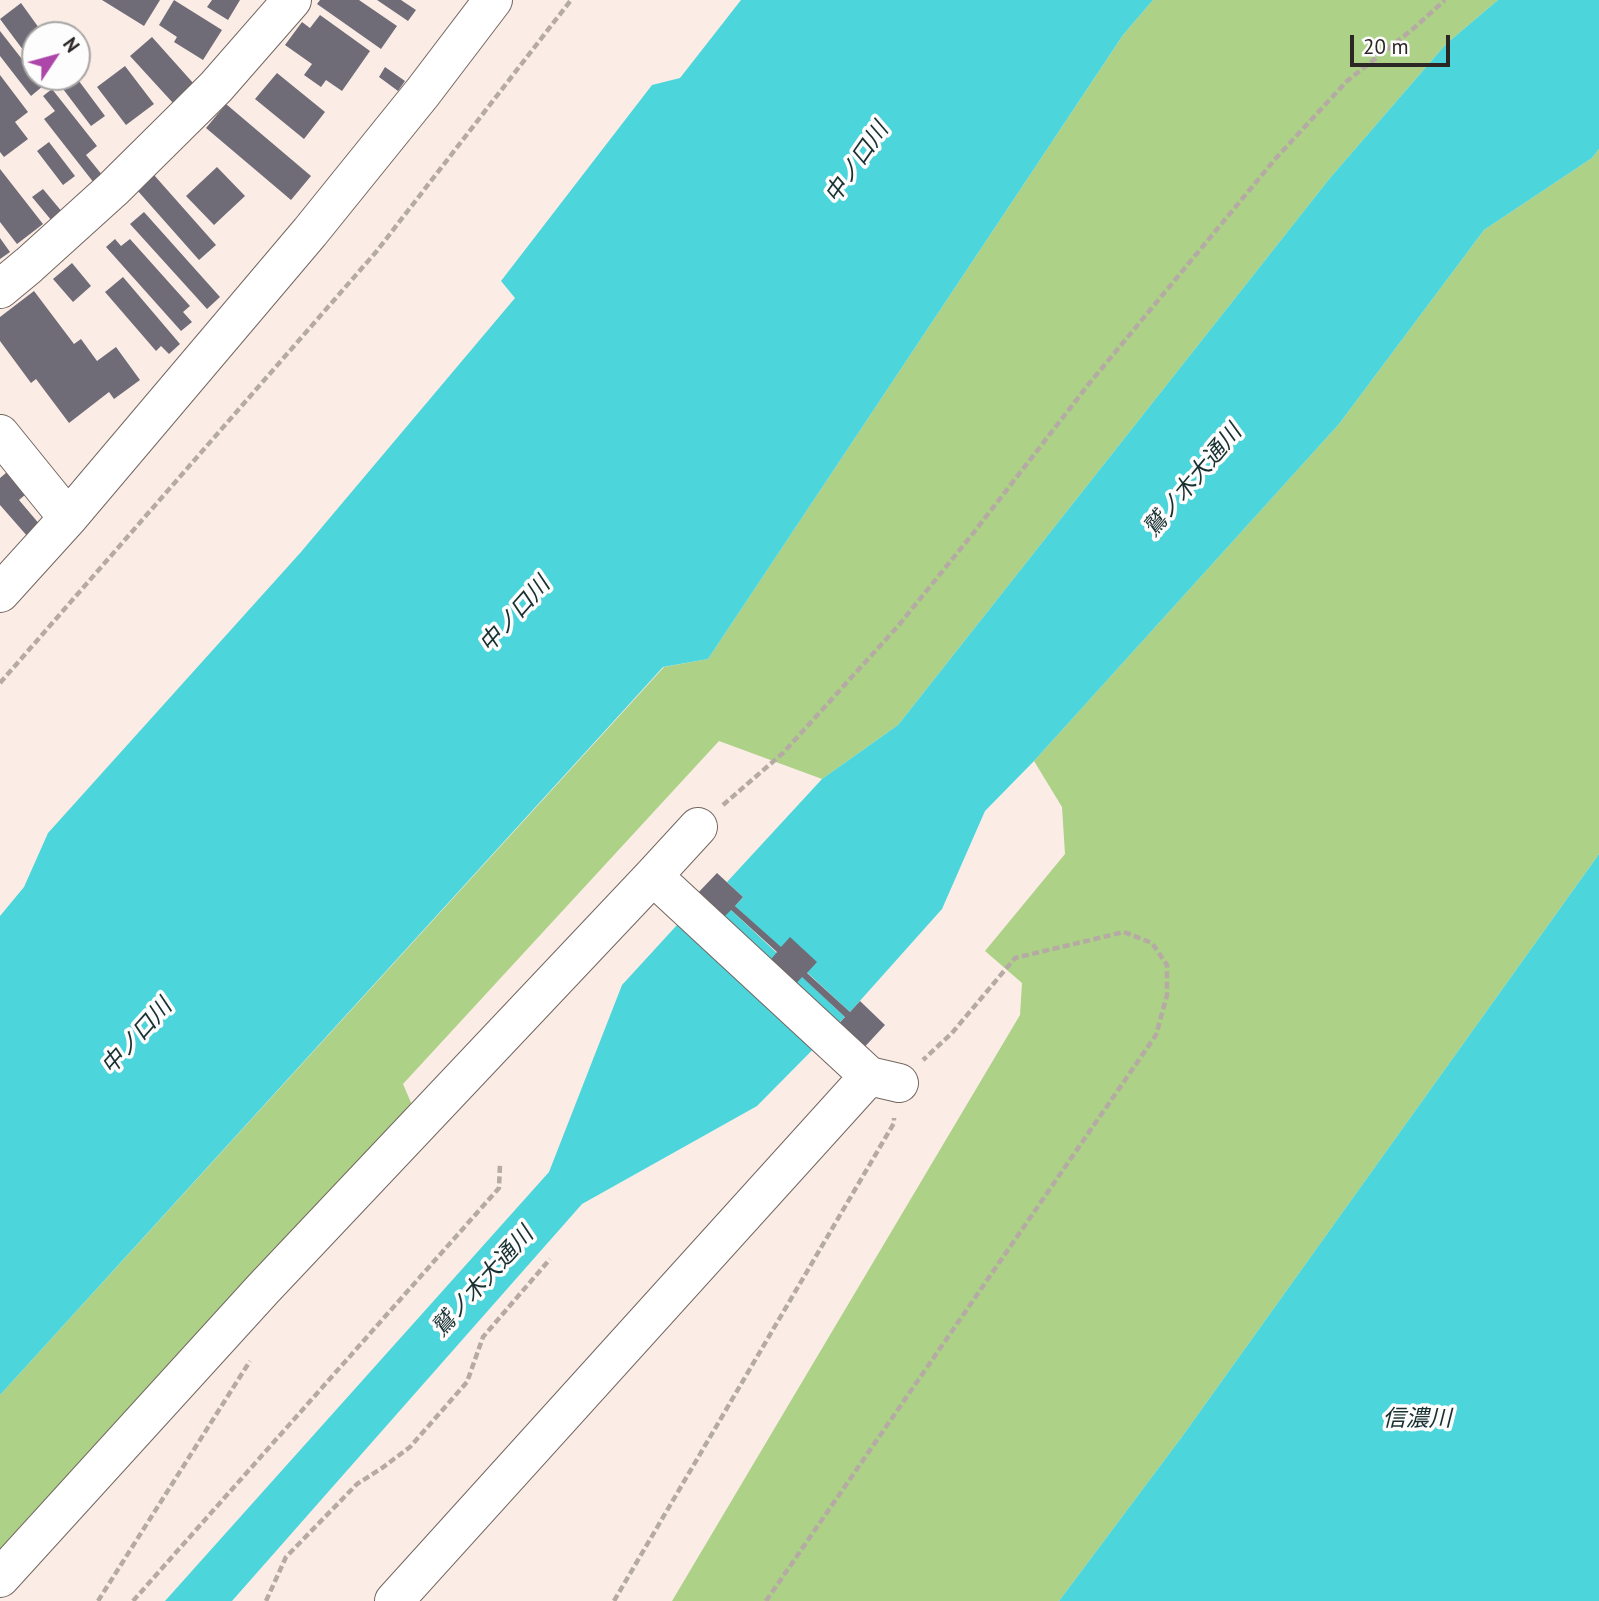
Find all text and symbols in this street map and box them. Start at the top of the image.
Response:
north arrow [21,21,91,91]
scale bar [1354,21,1454,65]
text: N [58,33,85,57]
text: 20 m [1363,33,1409,60]
water label: 中ノ口川 [819,117,895,209]
water label: 鷲ノ木大通川 [1138,419,1248,543]
water label: 中ノ口川 [474,572,556,658]
water label: 中ノ口川 [96,994,178,1080]
water label: 鷲ノ木大通川 [427,1221,539,1343]
water label: 信濃川 [1383,1405,1451,1433]

